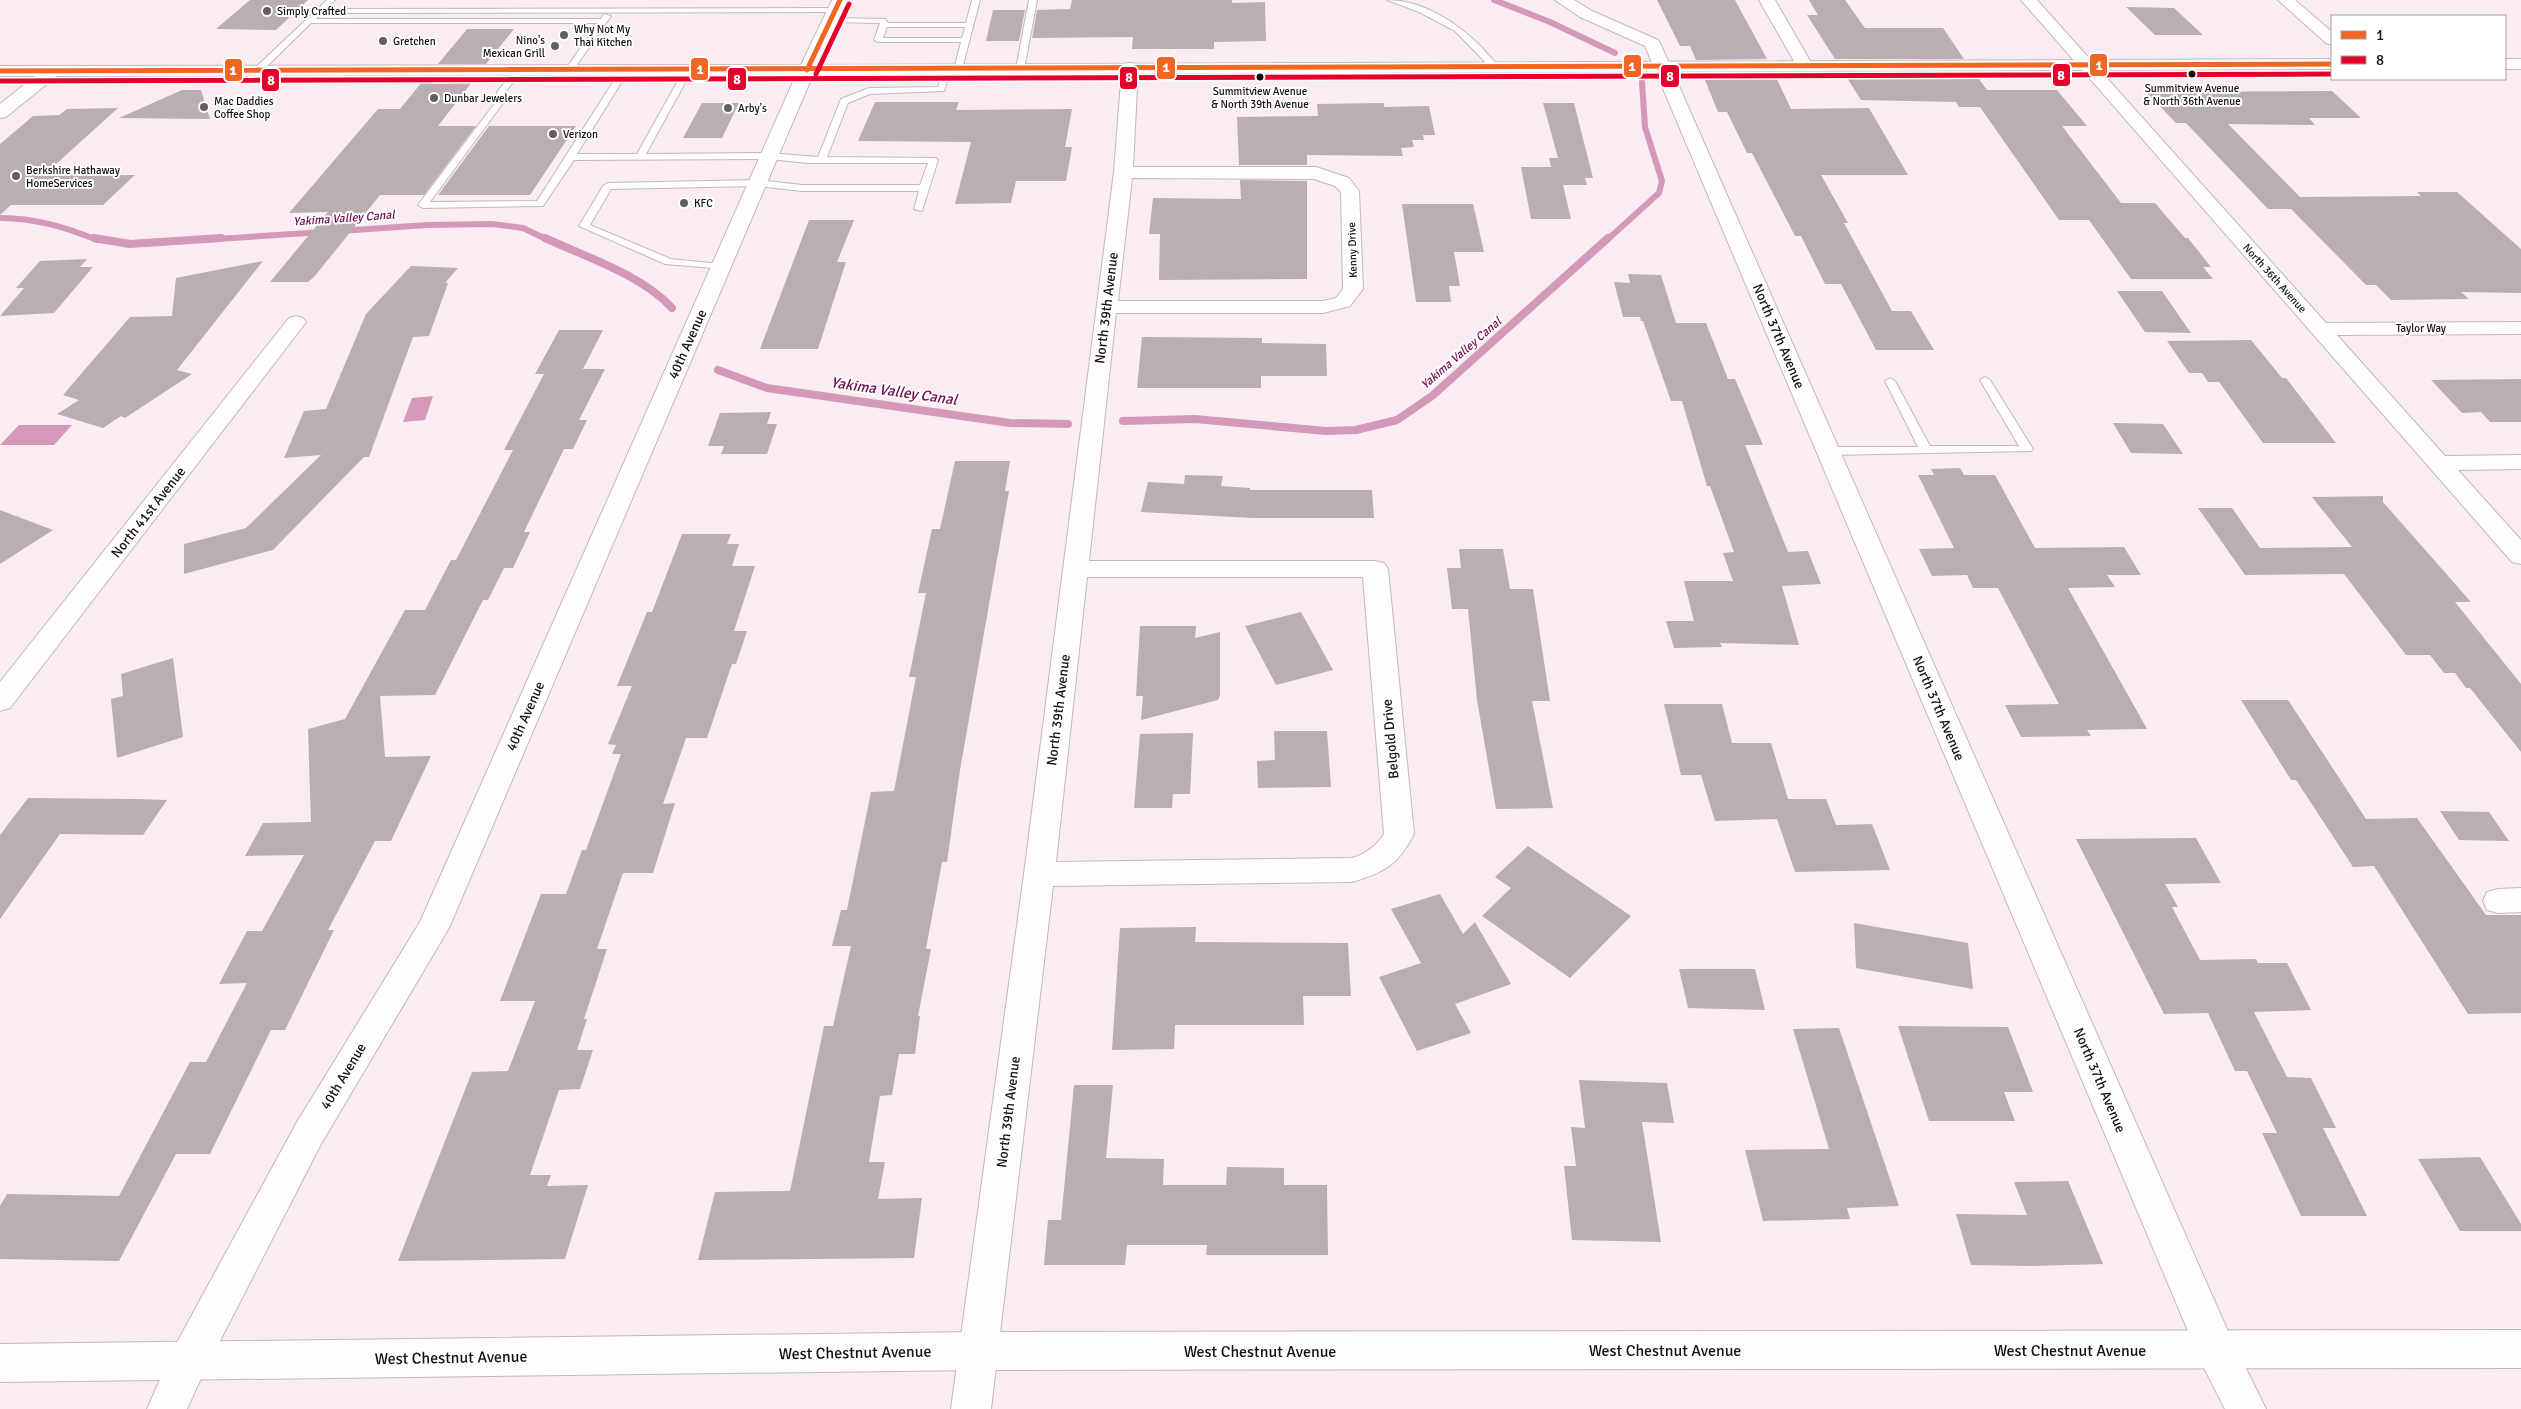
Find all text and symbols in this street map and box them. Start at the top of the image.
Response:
marker: Simply Crafted [261,5,273,17]
place label: Simply Crafted [277,5,346,18]
legend [2331,15,2506,80]
place label: Why Not My Thai Kitchen [574,23,632,49]
text: 1 [2376,26,2384,44]
marker: Why Not My Thai Kitchen [558,29,570,41]
place label: Nino's Mexican Grill [483,34,545,60]
marker: Gretchen [377,35,389,47]
place label: Gretchen [393,35,436,48]
marker: Nino's Mexican Grill [549,40,561,52]
text: 8 [2376,51,2384,69]
line badge: 1 [2089,53,2108,77]
line badge: 1 [1623,54,1642,78]
line badge: 1 [1156,56,1176,80]
line badge: 1 [690,57,709,81]
text: 1 [2095,57,2103,74]
line badge: 1 [224,58,243,82]
text: 1 [1628,58,1636,75]
text: 1 [1162,59,1170,76]
text: 1 [696,61,704,78]
text: 1 [229,62,237,79]
line badge: 8 [2052,63,2071,87]
line badge: 8 [1660,64,1680,88]
line badge: 8 [1119,66,1138,90]
line badge: 8 [727,67,747,91]
text: 8 [2057,67,2065,84]
line badge: 8 [261,68,280,92]
text: 8 [1666,68,1674,85]
text: 8 [1125,69,1133,86]
marker: Summitview Avenue & North 36th Avenue [2187,69,2197,79]
text: 8 [733,71,741,88]
text: 8 [267,72,275,89]
marker: Summitview Avenue & North 39th Avenue [1255,72,1265,82]
place label: Summitview Avenue & North 36th Avenue [2143,82,2241,108]
place label: Summitview Avenue & North 39th Avenue [1211,85,1309,111]
marker: Dunbar Jewelers [428,92,440,104]
place label: Dunbar Jewelers [444,92,522,105]
place label: Mac Daddies Coffee Shop [214,95,274,121]
marker: Mac Daddies Coffee Shop [198,101,210,113]
marker: Arby's [722,102,734,114]
place label: Arby's [738,102,767,115]
marker: Verizon [547,128,559,140]
place label: Verizon [563,128,598,141]
place label: Berkshire Hathaway HomeServices [26,164,121,190]
marker: Berkshire Hathaway HomeServices [10,170,22,182]
marker: KFC [678,197,690,209]
place label: KFC [694,197,713,210]
water label: Yakima Valley Canal [293,207,397,230]
street label: Kenny Drive [1345,222,1360,278]
street label: North 36th Avenue [2240,241,2309,315]
street label: North 39th Avenue [1091,251,1122,365]
street label: North 37th Avenue [1749,281,1808,391]
street label: 40th Avenue [665,307,710,382]
water label: Yakima Valley Canal [1418,313,1506,392]
street label: Taylor Way [2396,322,2447,335]
water label: Yakima Valley Canal [830,373,960,409]
street label: North 41st Avenue [108,463,189,561]
street label: North 39th Avenue [1043,653,1074,767]
street label: North 37th Avenue [1909,653,1968,763]
street label: 40th Avenue [503,679,548,754]
street label: Belgold Drive [1379,698,1402,780]
street label: North 37th Avenue [2070,1025,2129,1135]
street label: 40th Avenue [317,1040,370,1113]
street label: North 39th Avenue [993,1055,1024,1169]
street label: West Chestnut Avenue [1589,1341,1741,1361]
street label: West Chestnut Avenue [1994,1341,2146,1361]
street label: West Chestnut Avenue [778,1342,932,1364]
street label: West Chestnut Avenue [1184,1342,1336,1362]
street label: West Chestnut Avenue [374,1347,528,1369]

